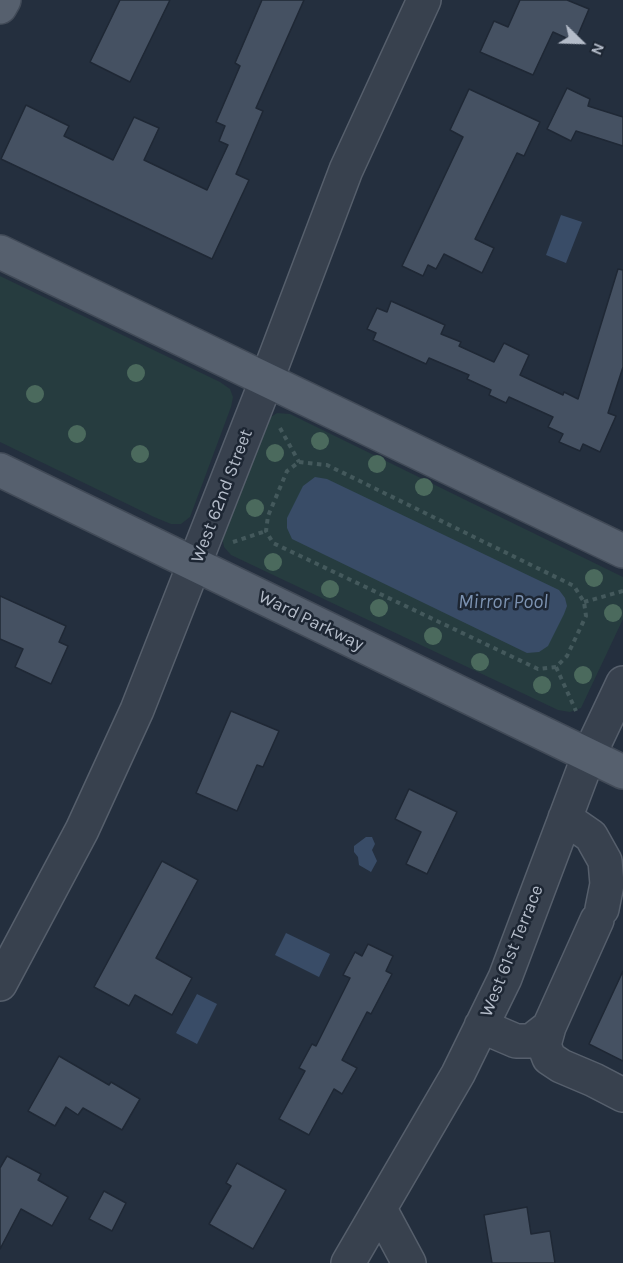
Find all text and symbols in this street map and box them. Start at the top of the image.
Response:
north arrow [551,12,611,72]
text: N [587,40,609,58]
street label: West 62nd Street [187,426,257,566]
street label: Ward Parkway [255,586,367,656]
water label: Mirror Pool [458,590,548,614]
street label: West 61st Terrace [476,882,548,1020]

